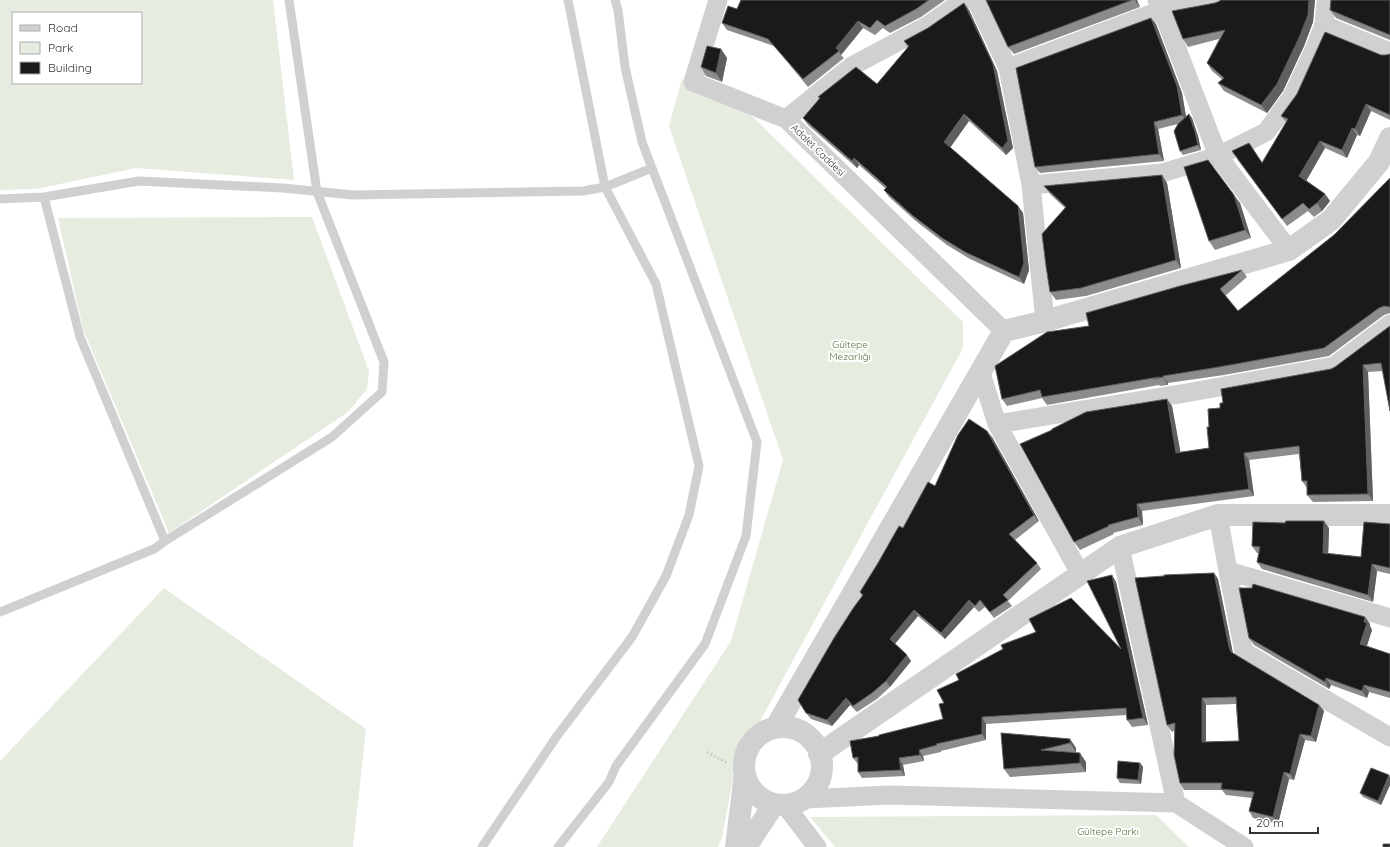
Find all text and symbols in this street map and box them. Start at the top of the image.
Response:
legend [12,12,142,84]
text: Road [48,20,78,35]
text: Park [48,40,73,55]
text: Building [48,60,92,75]
street label: Adalet Caddesi [788,121,848,179]
park label: Gültepe Mezarlığı [829,338,871,363]
scale bar [1250,809,1318,835]
text: 20 m [1256,815,1284,830]
park label: Gültepe Parkı [1077,825,1139,838]

